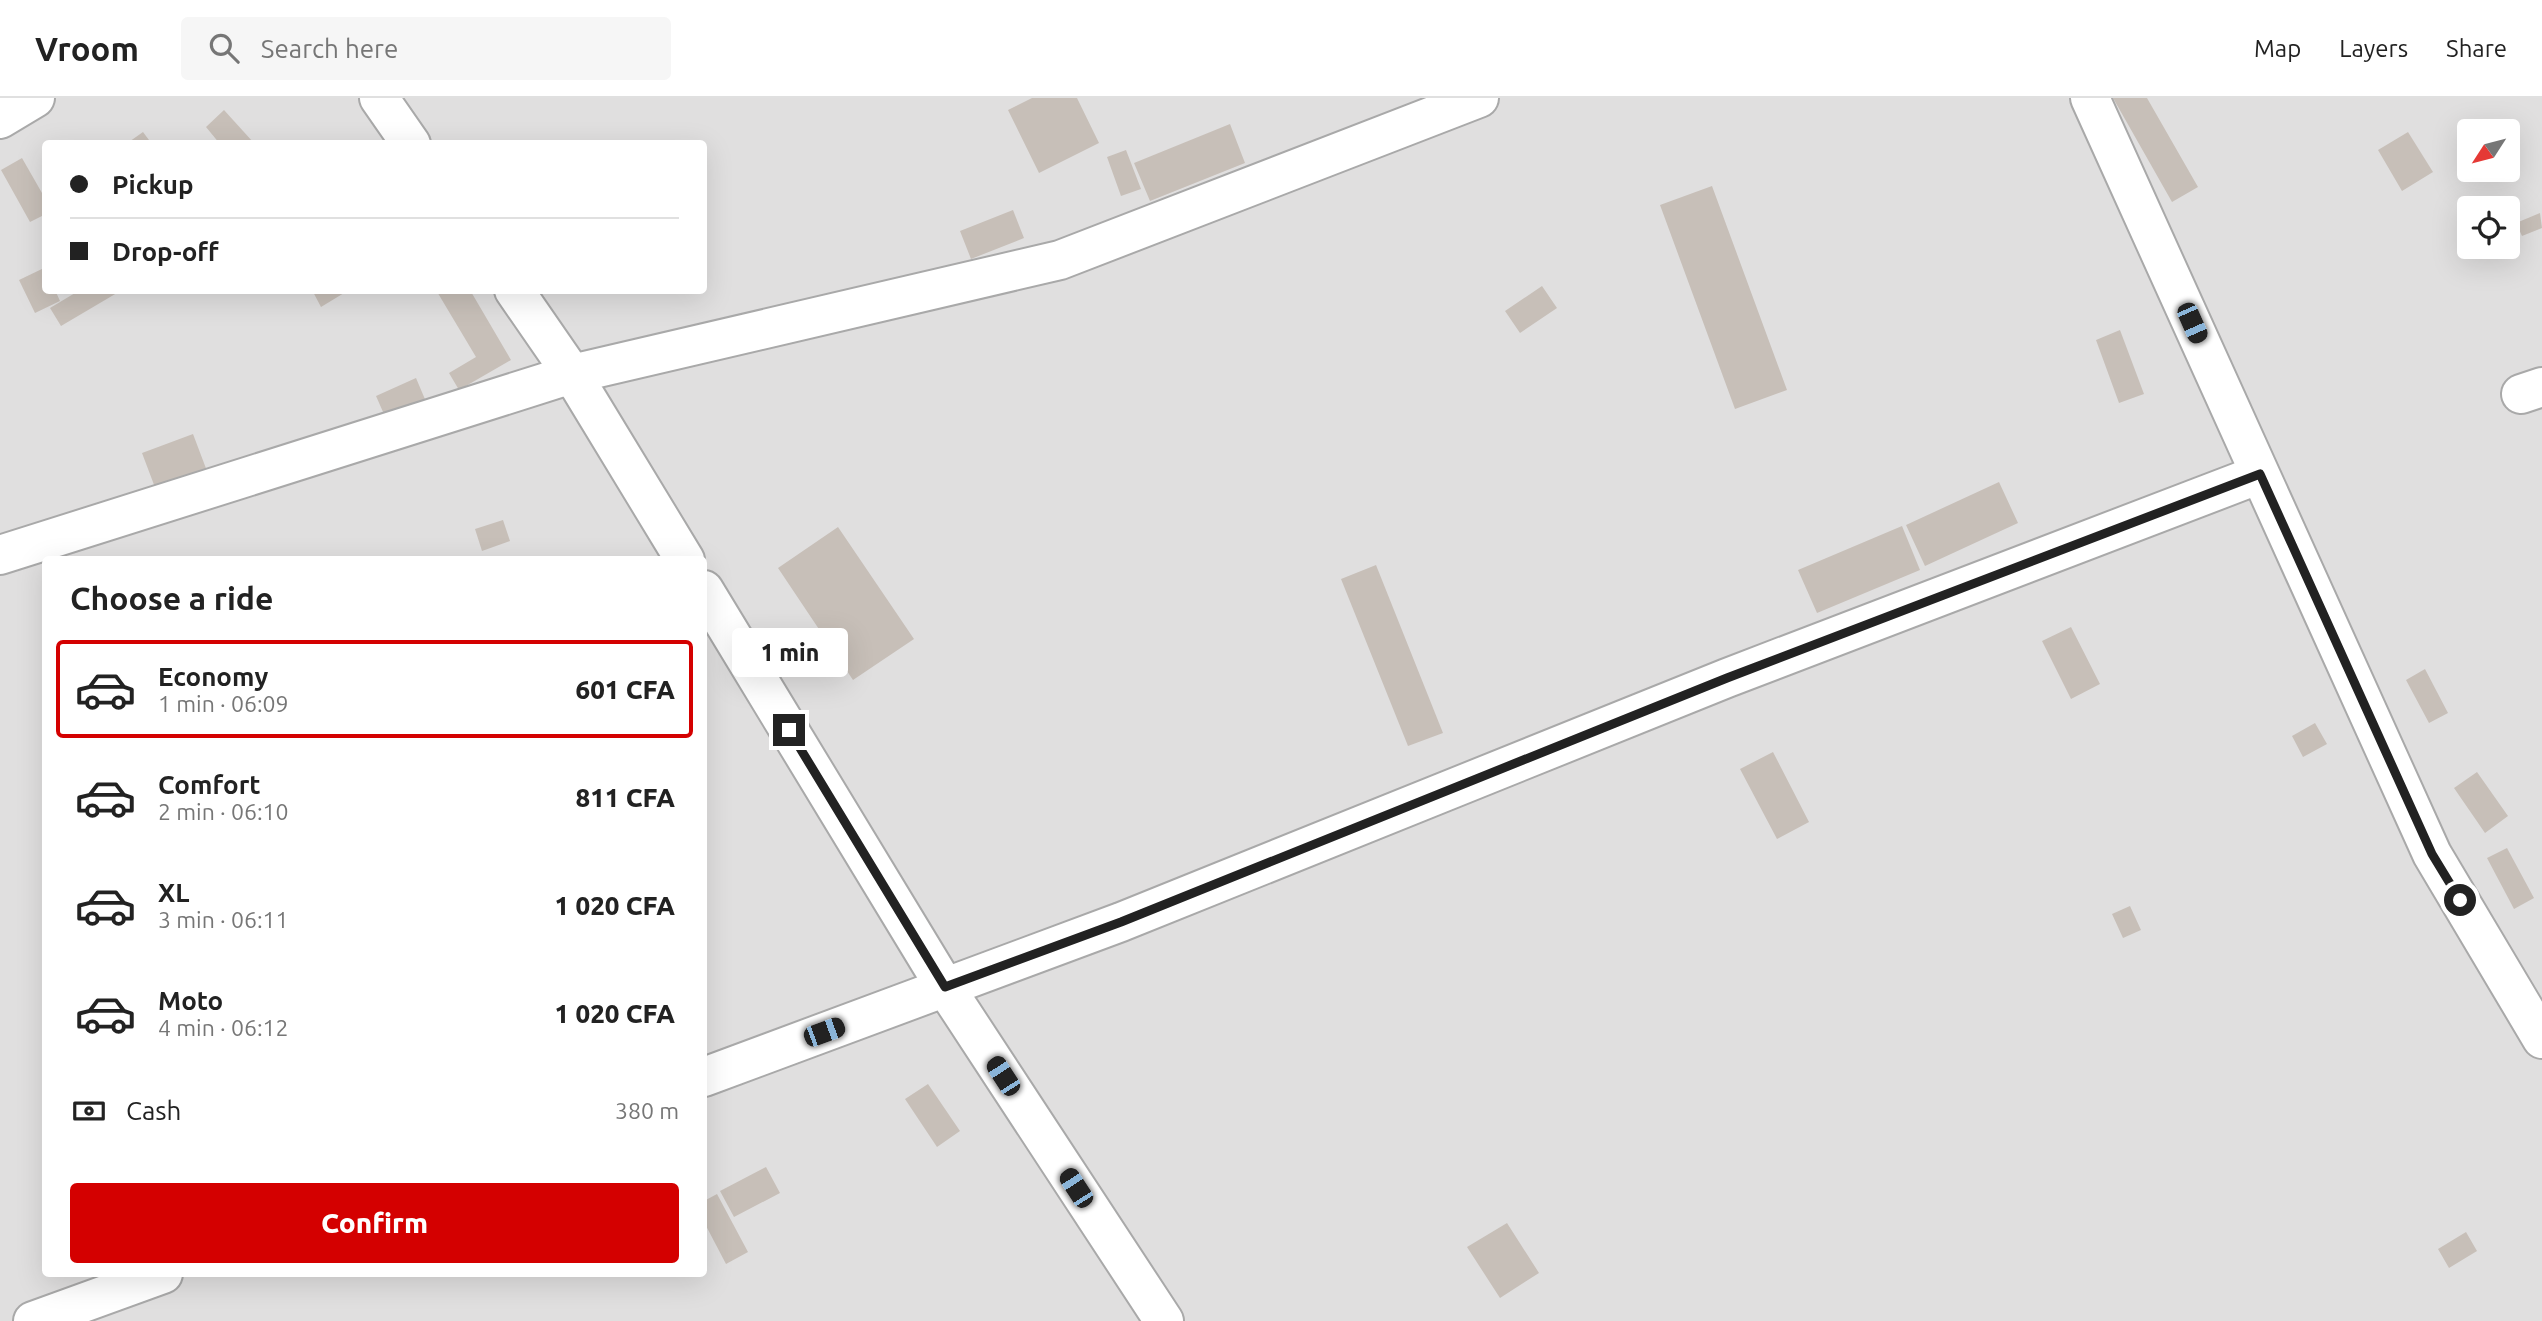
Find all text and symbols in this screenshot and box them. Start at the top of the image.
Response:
search box [181,17,671,80]
icon: search [205,29,243,67]
text: Vroom [35,30,139,67]
text: Search here [261,34,398,63]
text: Map [2254,35,2301,62]
text: Layers [2339,35,2408,62]
text: Share [2446,35,2507,62]
north arrow [2457,119,2520,182]
map controls [2457,119,2520,259]
text: Pickup [112,170,194,199]
button: locate [2457,196,2520,259]
text: Drop-off [112,237,219,266]
car [2174,300,2211,346]
text: Choose a ride [70,580,273,616]
callout: 1 min [731,628,847,678]
text: 1 min [761,640,819,665]
icon: car [74,658,137,721]
text: Economy [158,662,268,691]
text: 601 CFA [575,675,675,704]
text: 1 min · 06:09 [158,691,289,716]
route end [773,714,805,746]
icon: car [74,766,137,829]
text: Comfort [158,770,261,799]
text: 811 CFA [575,783,675,812]
text: 2 min · 06:10 [158,799,289,824]
icon: car [74,874,137,937]
text: XL [158,878,189,907]
route start [2444,884,2476,916]
text: 1 020 CFA [555,891,675,920]
text: 3 min · 06:11 [158,907,289,932]
icon: car [74,982,137,1045]
text: Moto [158,986,223,1015]
text: 1 020 CFA [555,999,675,1028]
text: 4 min · 06:12 [158,1015,289,1040]
car [801,1015,848,1049]
car [983,1053,1024,1099]
icon: cash [70,1092,108,1130]
text: Cash [126,1096,181,1125]
text: 380 m [615,1098,679,1123]
car [1056,1165,1097,1211]
button: Confirm [70,1183,679,1263]

